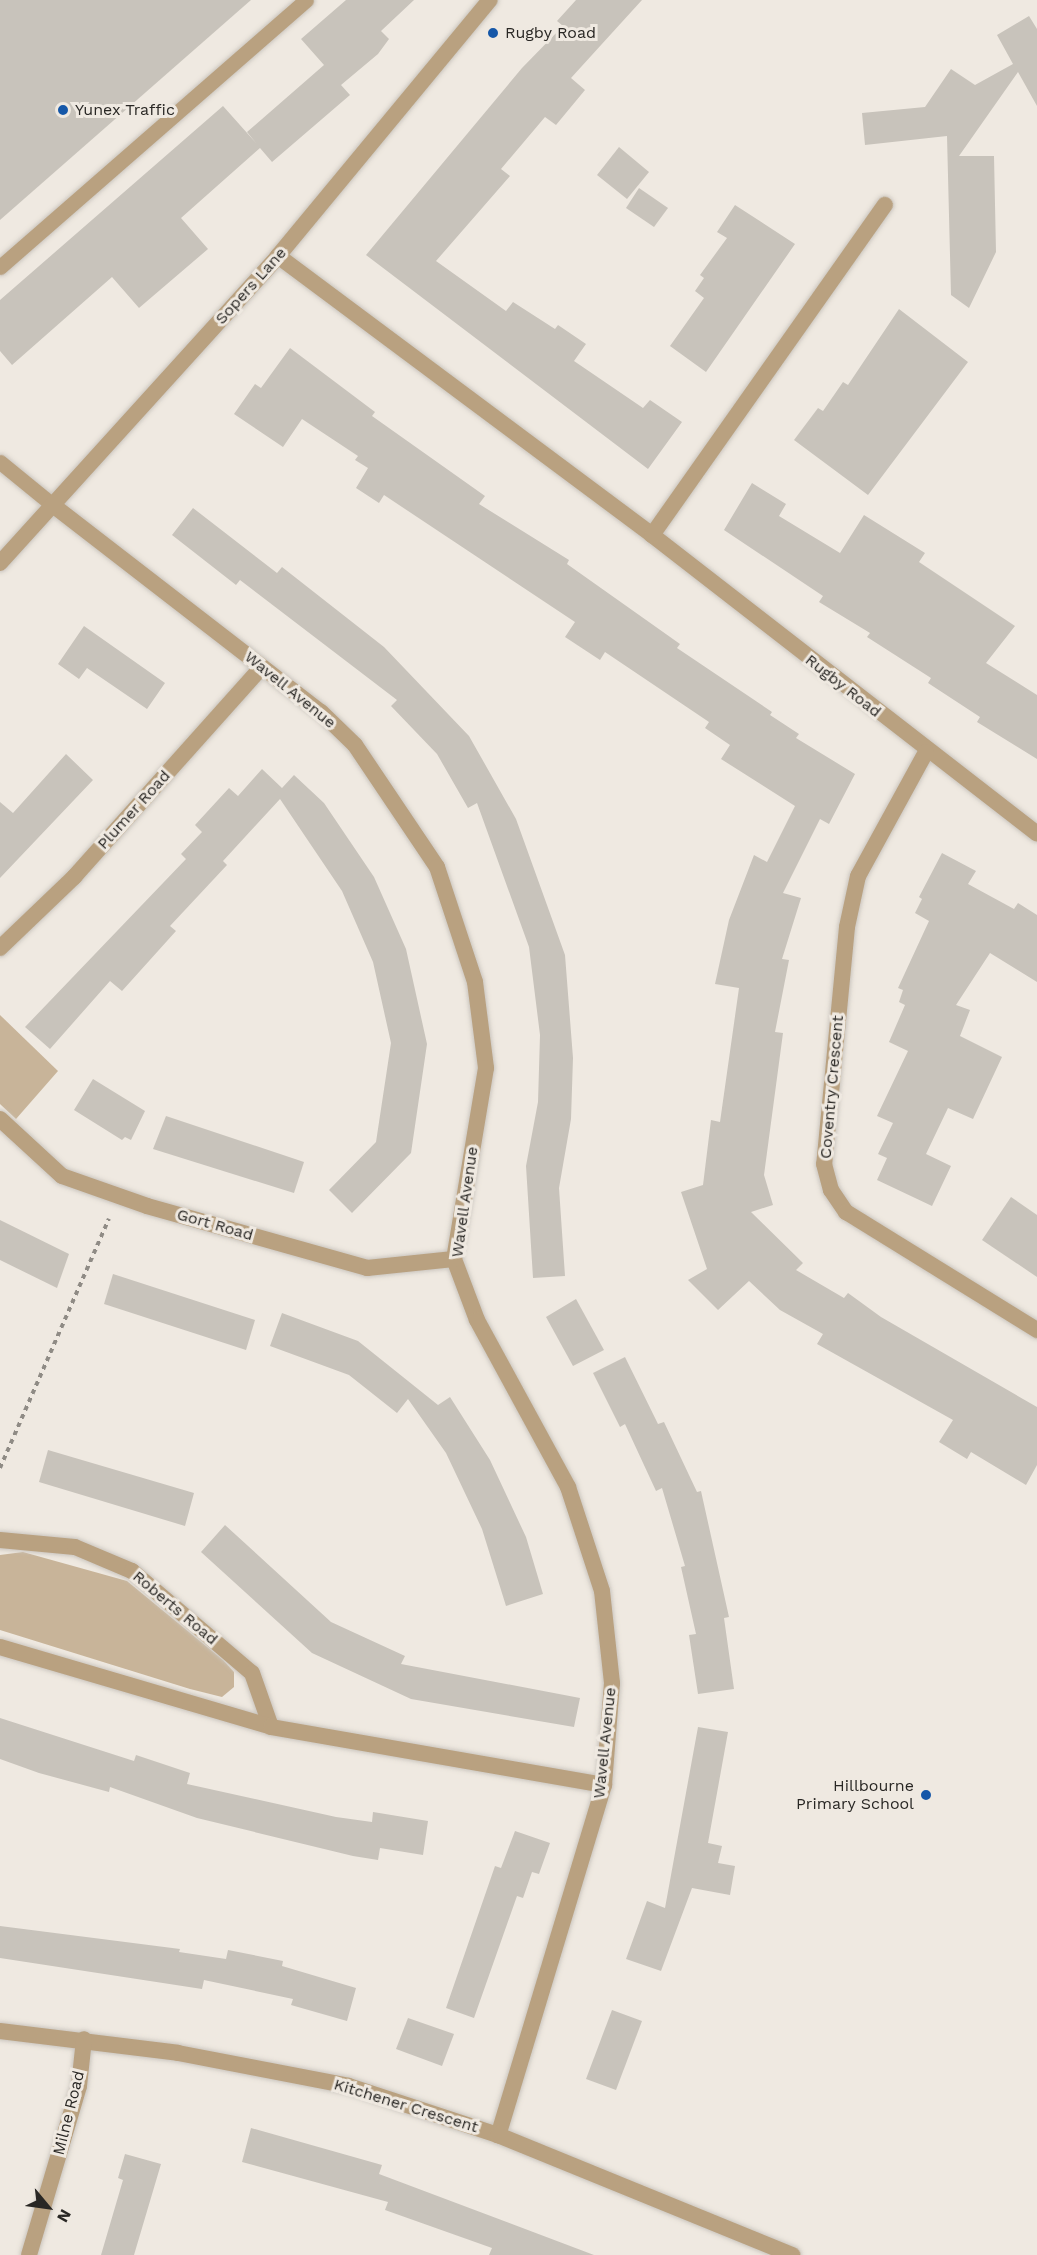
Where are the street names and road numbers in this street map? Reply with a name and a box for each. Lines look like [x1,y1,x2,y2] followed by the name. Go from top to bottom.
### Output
[211,244,291,328] street label: Sopers Lane
[240,647,340,733] street label: Wavell Avenue
[801,650,885,722] street label: Rugby Road
[93,766,175,854] street label: Plumer Road
[816,1014,848,1160] street label: Coventry Crescent
[448,1145,482,1259] street label: Wavell Avenue
[175,1205,255,1245] street label: Gort Road
[129,1567,221,1649] street label: Roberts Road
[590,1686,620,1800] street label: Wavell Avenue
[49,2069,89,2157] street label: Milne Road
[331,2075,481,2137] street label: Kitchener Crescent

